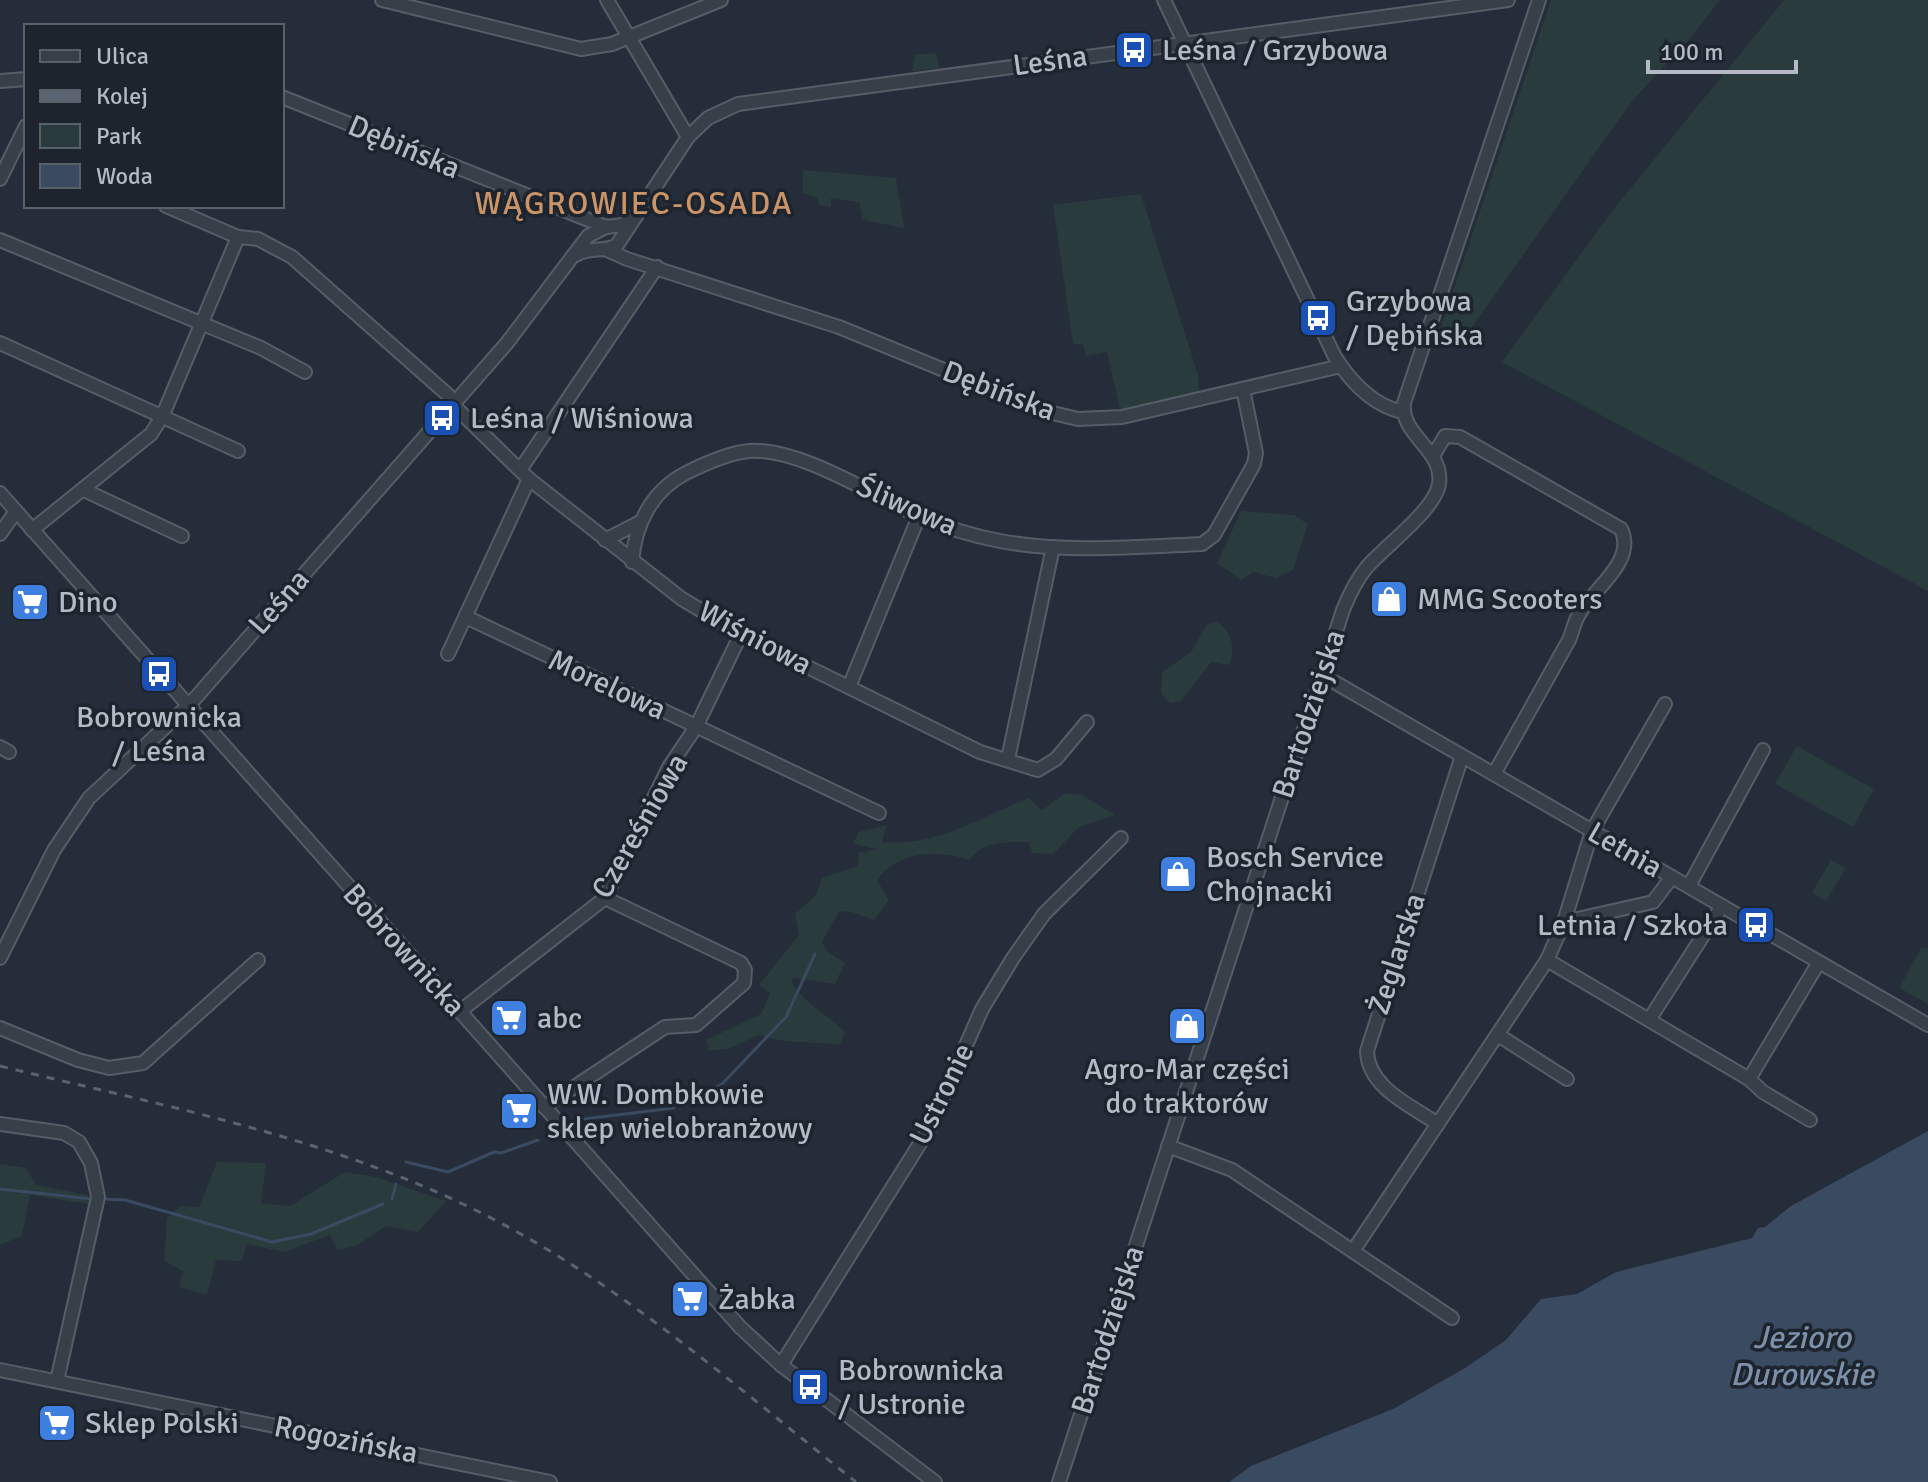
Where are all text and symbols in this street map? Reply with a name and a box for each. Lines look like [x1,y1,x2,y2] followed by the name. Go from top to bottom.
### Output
[24,24,284,208] legend
[1648,24,1796,74] scale bar
[1113,29,1155,71] bus stop icon: Leśna / Grzybowa
[1162,32,1388,69] place label: Leśna / Grzybowa
[1010,37,1090,85] street label: Leśna
[1660,37,1723,67] text: 100 m
[96,41,149,71] text: Ulica
[96,81,148,111] text: Kolej
[342,107,466,187] street label: Dębińska
[96,121,142,151] text: Park
[96,161,153,191] text: Woda
[474,184,794,223] district label: WĄGROWIEC-OSADA
[1346,283,1483,354] place label: Grzybowa / Dębińska
[1297,297,1339,339] bus stop icon: Grzybowa / Dębińska
[937,353,1061,429] street label: Dębińska
[421,397,463,439] bus stop icon: Leśna / Wiśniowa
[470,400,694,437] place label: Leśna / Wiśniowa
[851,467,963,545] street label: Śliwowa
[241,562,317,642] street label: Leśna
[1368,578,1410,620] shop icon: MMG Scooters
[9,581,51,623] supermarket icon: Dino
[1417,581,1602,618] place label: MMG Scooters
[58,584,118,621] place label: Dino
[692,593,818,683] street label: Wiśniowa
[1264,625,1354,803] street label: Bartodziejska
[542,642,672,728] street label: Morelowa
[138,653,180,695] bus stop icon: Bobrownicka / Leśna
[76,699,242,770] place label: Bobrownicka / Leśna
[584,747,696,905] street label: Czereśniowa
[1581,814,1669,886] street label: Letnia
[1206,839,1384,910] place label: Bosch Service Chojnacki
[1157,853,1199,895] shop icon: Bosch Service Chojnacki
[335,876,473,1024] street label: Bobrownicka
[1360,889,1434,1019] street label: Żeglarska
[1735,904,1777,946] bus stop icon: Letnia / Szkoła
[1537,907,1728,944] place label: Letnia / Szkoła
[488,997,530,1039] supermarket icon: abc
[537,1000,582,1037] place label: abc
[1166,1005,1208,1047] shop icon: Agro-Mar części do traktorów
[902,1037,982,1151] street label: Ustronie
[1084,1051,1290,1122] place label: Agro-Mar części do traktorów
[547,1076,812,1147] place label: W.W. Dombkowie sklep wielobranżowy
[498,1090,540,1132] supermarket icon: W.W. Dombkowie sklep wielobranżowy
[1063,1241,1153,1419] street label: Bartodziejska
[669,1278,711,1320] supermarket icon: Żabka
[718,1281,796,1318] place label: Żabka
[1730,1318,1876,1394] water label: Jezioro Durowskie
[838,1352,1004,1423] place label: Bobrownicka / Ustronie
[789,1366,831,1408] bus stop icon: Bobrownicka / Ustronie
[36,1402,78,1444] supermarket icon: Sklep Polski
[85,1405,239,1442] place label: Sklep Polski
[271,1408,421,1472] street label: Rogozińska

